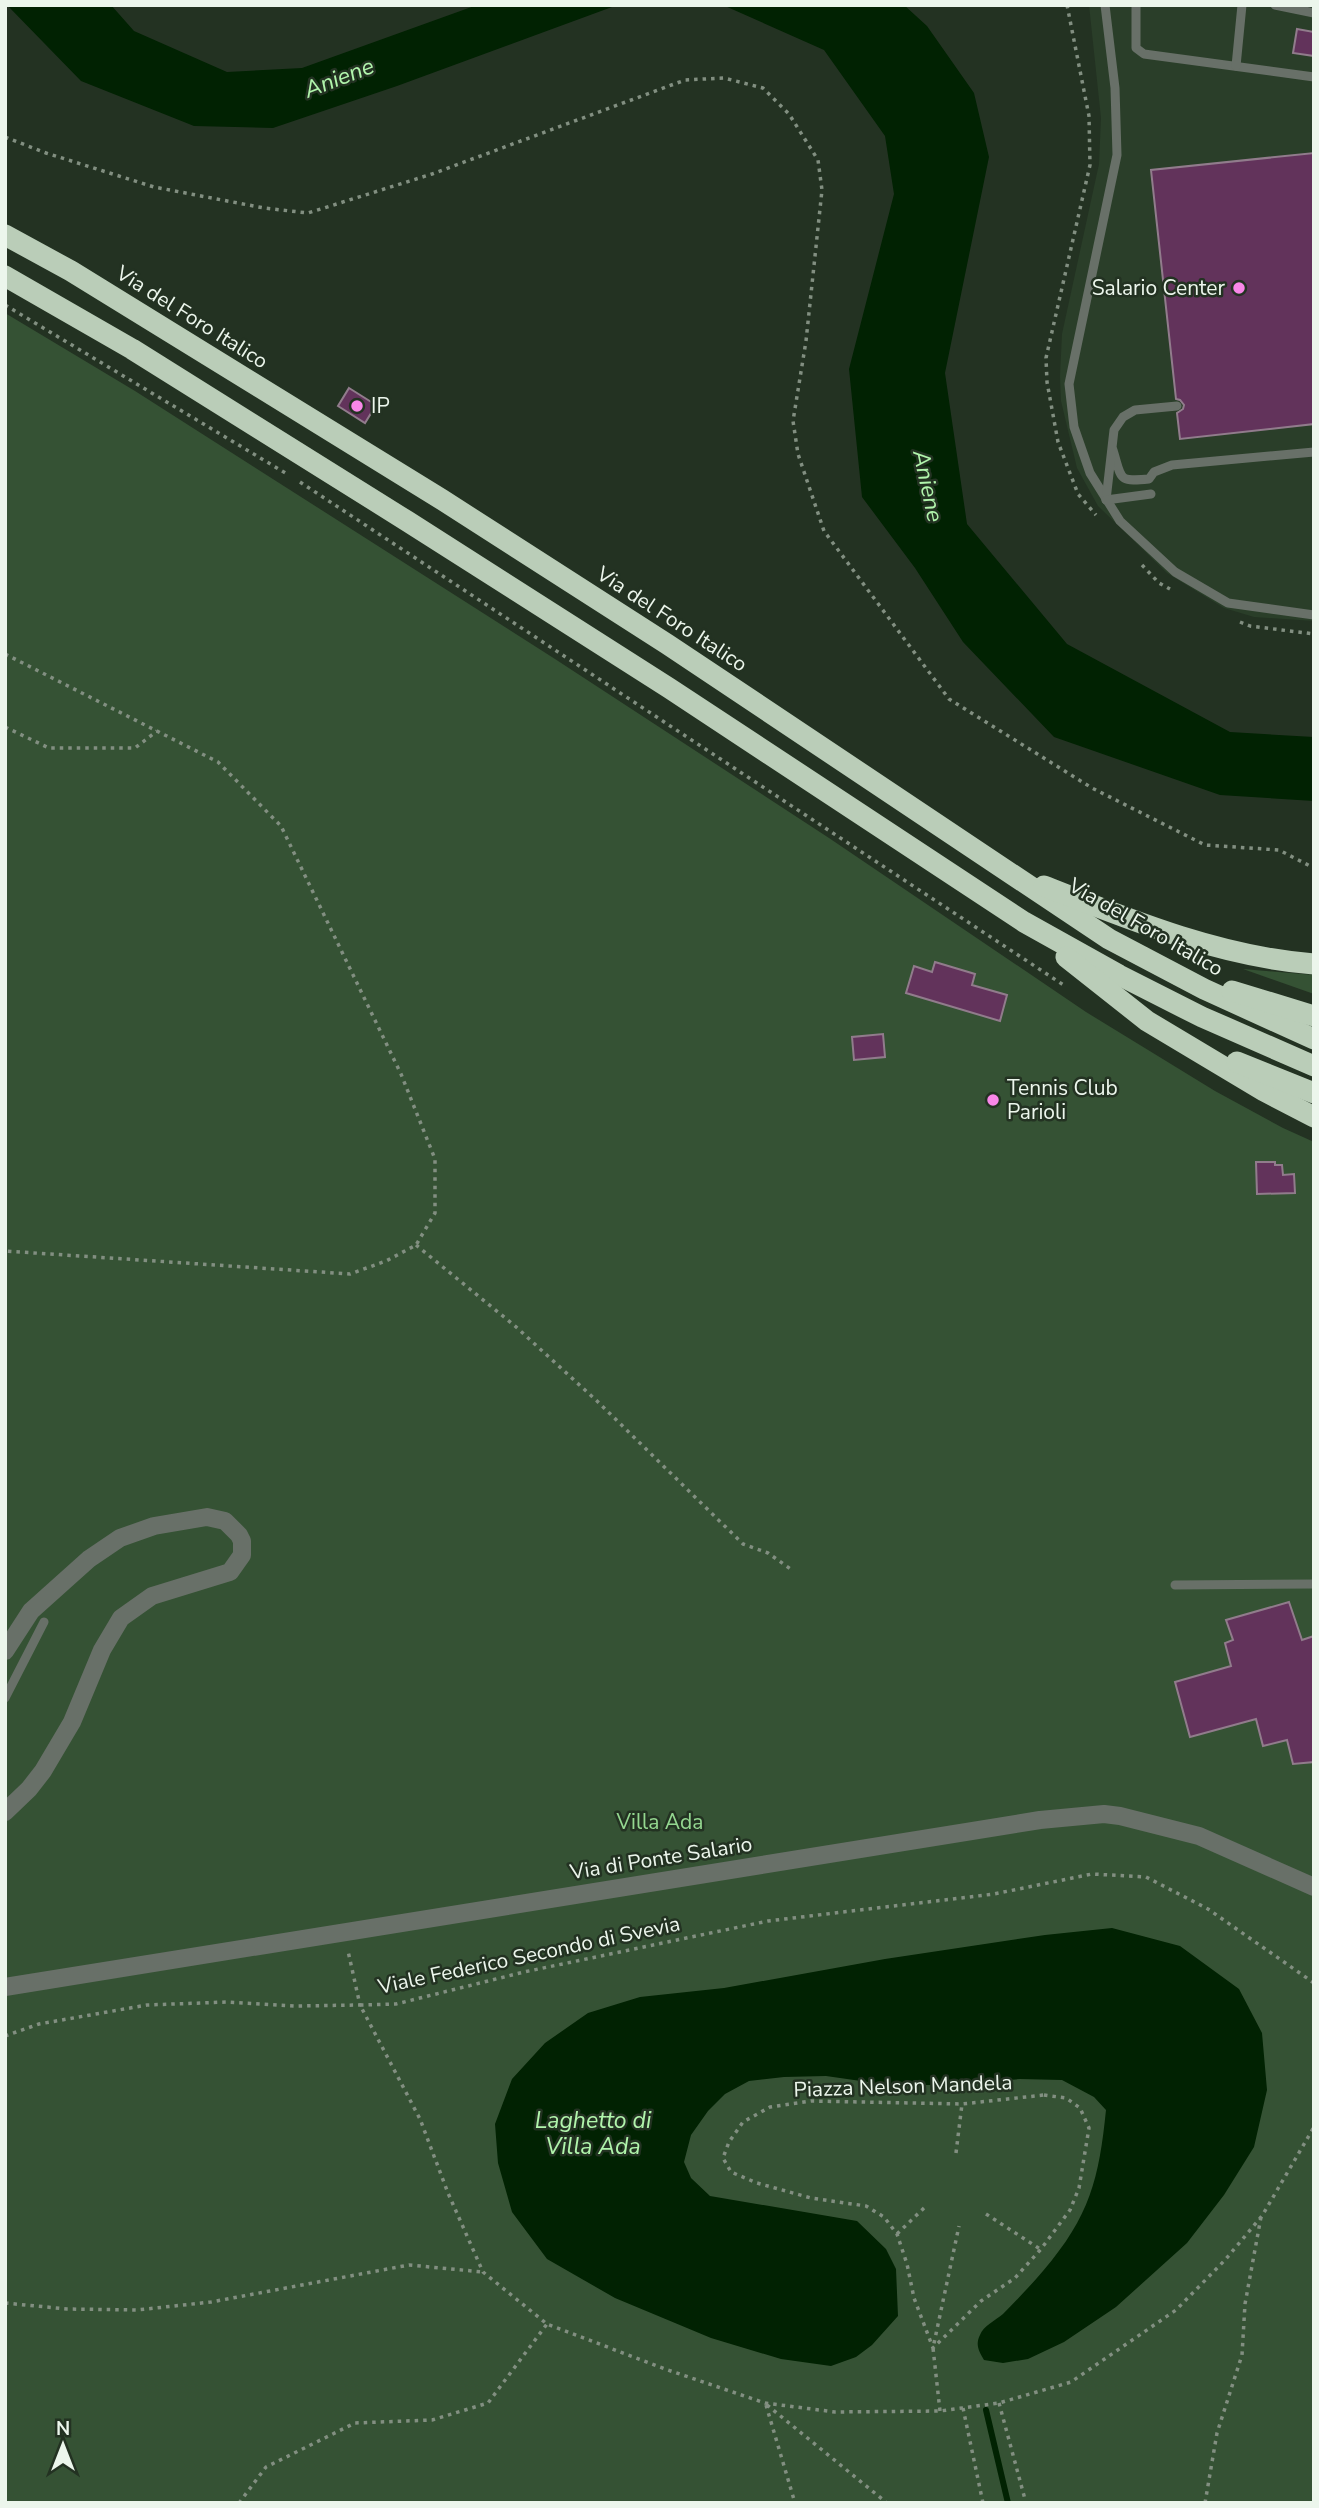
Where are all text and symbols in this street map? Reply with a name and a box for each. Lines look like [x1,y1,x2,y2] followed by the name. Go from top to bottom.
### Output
[299,51,378,106] water label: Aniene
[110,258,273,375] street label: Via del Foro Italico
[1092,274,1225,302] place label: Salario Center
[1231,280,1247,296] marker: Salario Center
[371,392,390,420] place label: IP
[349,398,365,414] marker: IP
[905,446,951,525] water label: Aniene
[590,559,753,678] street label: Via del Foro Italico
[1063,871,1228,983] street label: Via del Foro Italico
[1007,1074,1118,1126] place label: Tennis Club Parioli
[985,1092,1001,1108] marker: Tennis Club Parioli
[616,1808,703,1836] park label: Villa Ada
[567,1830,754,1886] street label: Via di Ponte Salario
[374,1909,683,2001] street label: Viale Federico Secondo di Svevia
[793,2068,1013,2104] street label: Piazza Nelson Mandela
[535,2105,652,2162] water label: Laghetto di Villa Ada
[28,2410,98,2480] north arrow
[56,2416,70,2442] text: N

